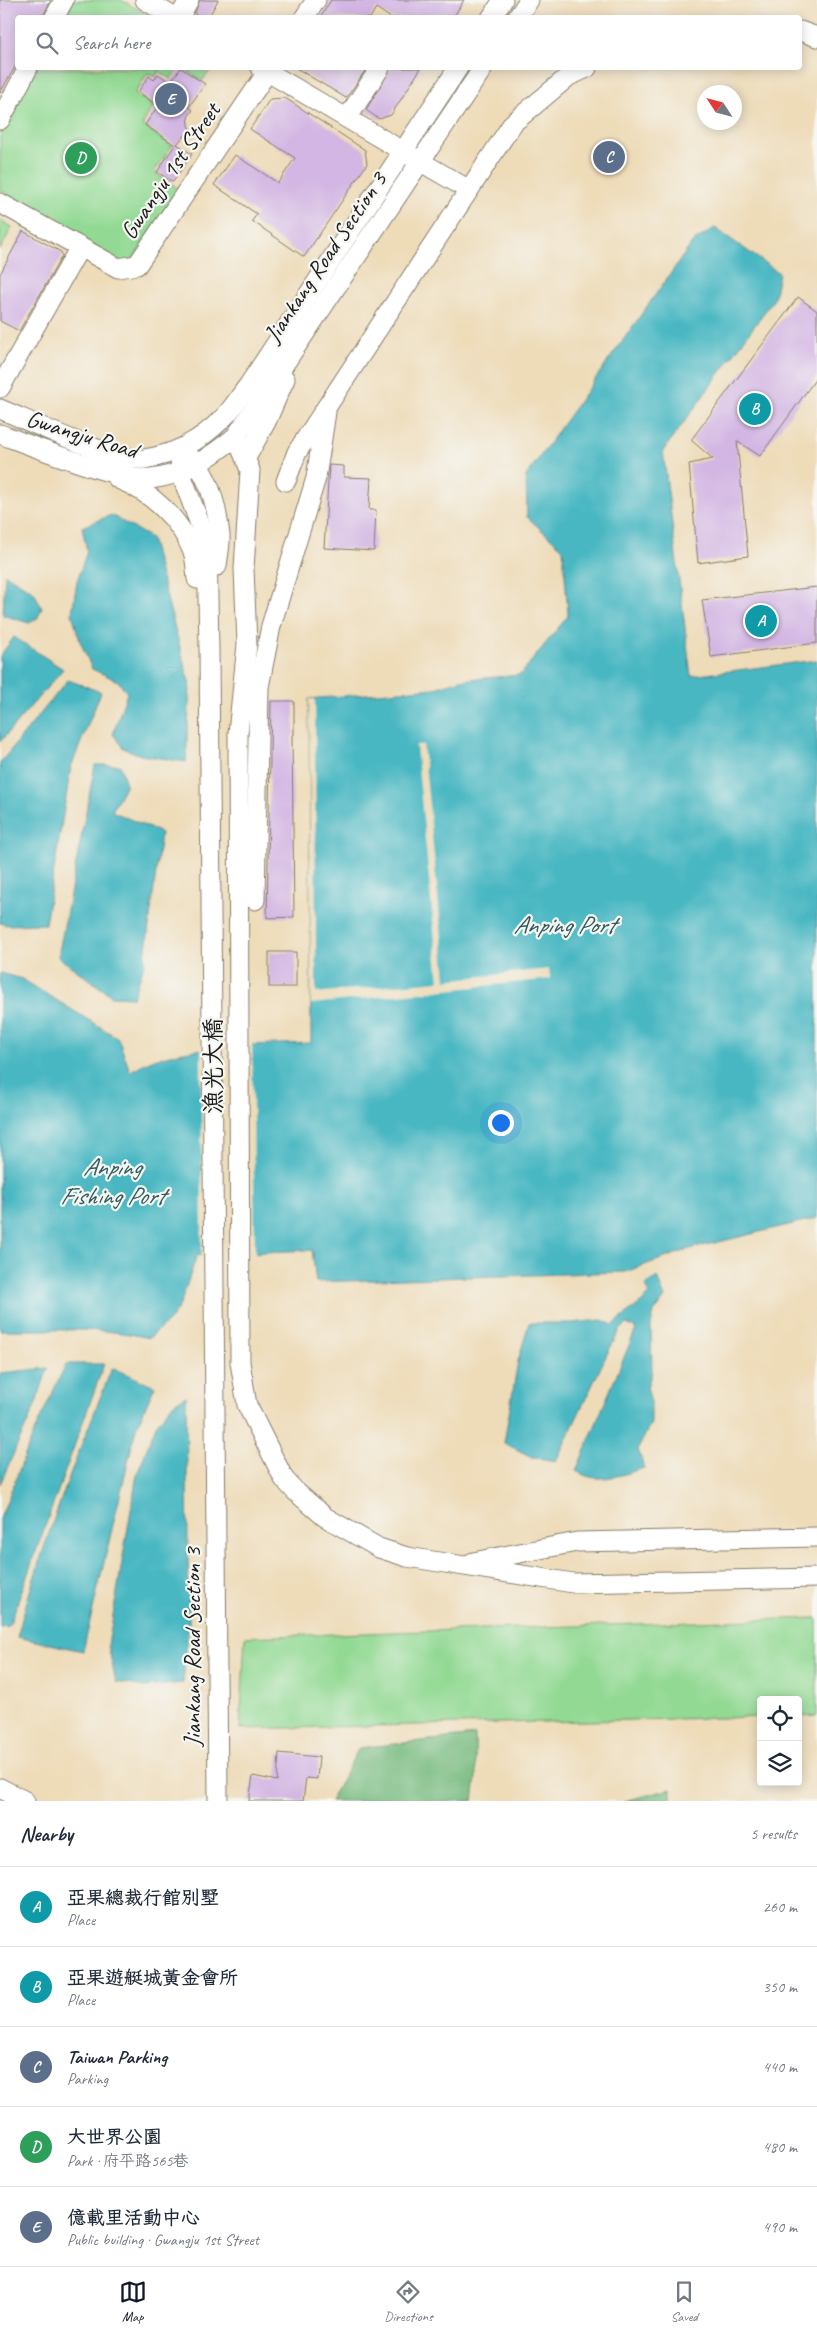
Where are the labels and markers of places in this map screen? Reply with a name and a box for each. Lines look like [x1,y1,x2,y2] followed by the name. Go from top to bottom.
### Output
[155,80,187,118] pin: E
[593,138,625,176] pin: C
[65,139,97,177] pin: D
[739,390,771,428] pin: B
[745,602,777,640] pin: A

